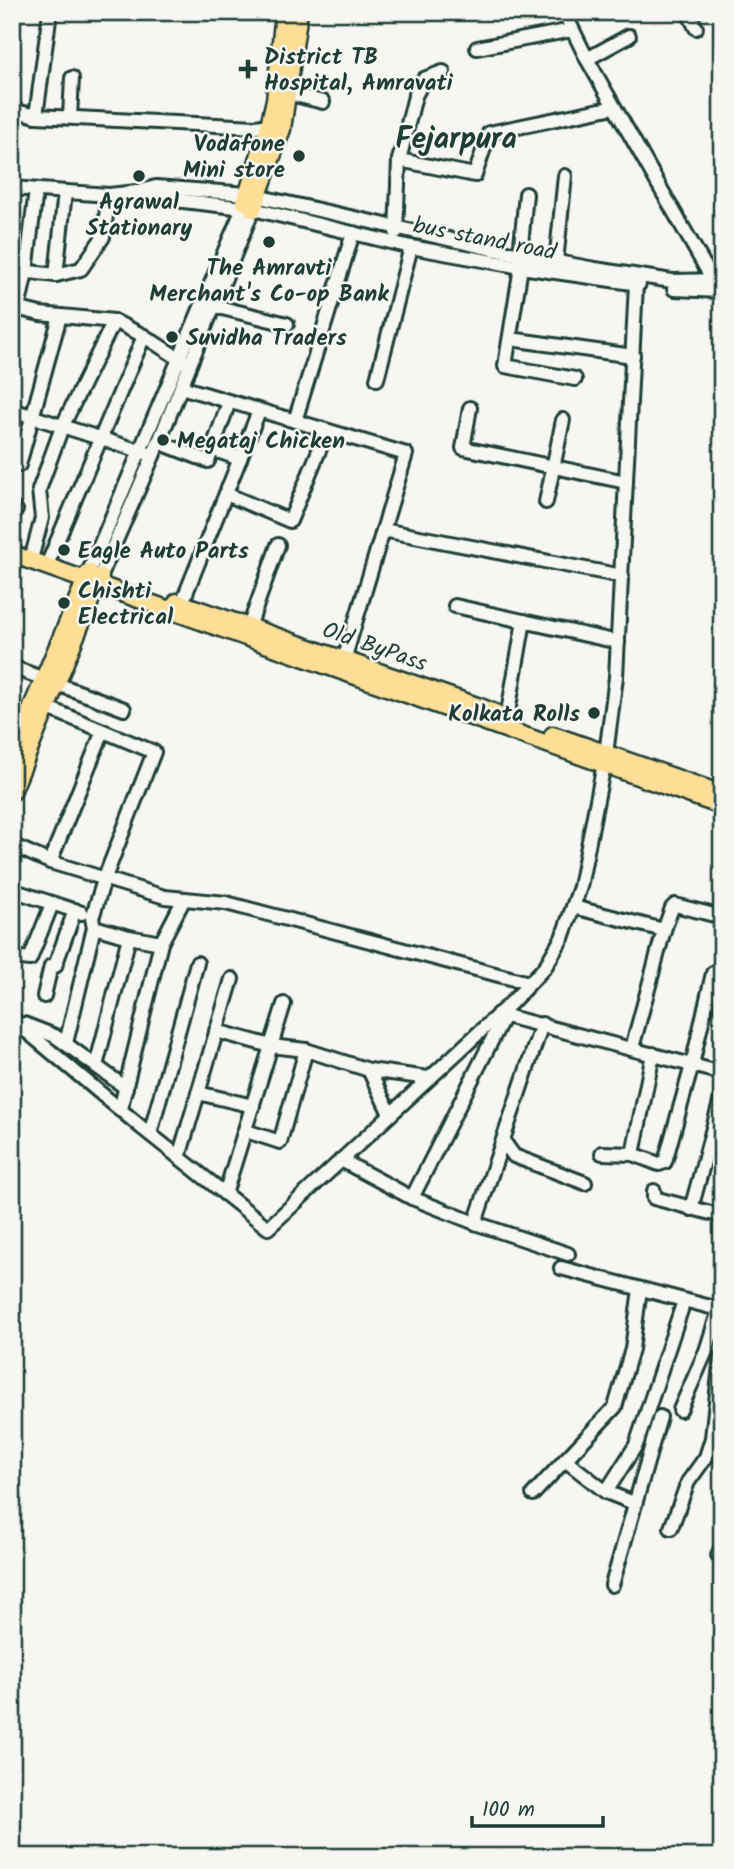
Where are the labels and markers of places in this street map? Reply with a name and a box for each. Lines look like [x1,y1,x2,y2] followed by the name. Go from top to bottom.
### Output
[264,40,454,102] place label: District TB Hospital, Amravati
[238,59,258,79] marker: District TB Hospital, Amravati
[183,127,285,189] place label: Vodafone Mini store
[291,148,307,164] marker: Vodafone Mini store
[131,168,147,184] marker: Agrawal Stationary
[86,185,192,247] place label: Agrawal Stationary
[261,234,277,250] marker: The Amravti Merchant's Co-op Bank
[149,251,389,313] place label: The Amravti Merchant's Co-op Bank
[186,321,347,357] place label: Suvidha Traders
[164,329,180,345] marker: Suvidha Traders
[177,424,345,460] place label: Megataj Chicken
[155,432,171,448] marker: Megataj Chicken
[78,534,249,570] place label: Eagle Auto Parts
[56,542,72,558] marker: Eagle Auto Parts
[78,574,174,636] place label: Chishti Electrical
[56,595,72,611] marker: Chishti Electrical
[448,697,580,733] place label: Kolkata Rolls
[586,705,602,721] marker: Kolkata Rolls

